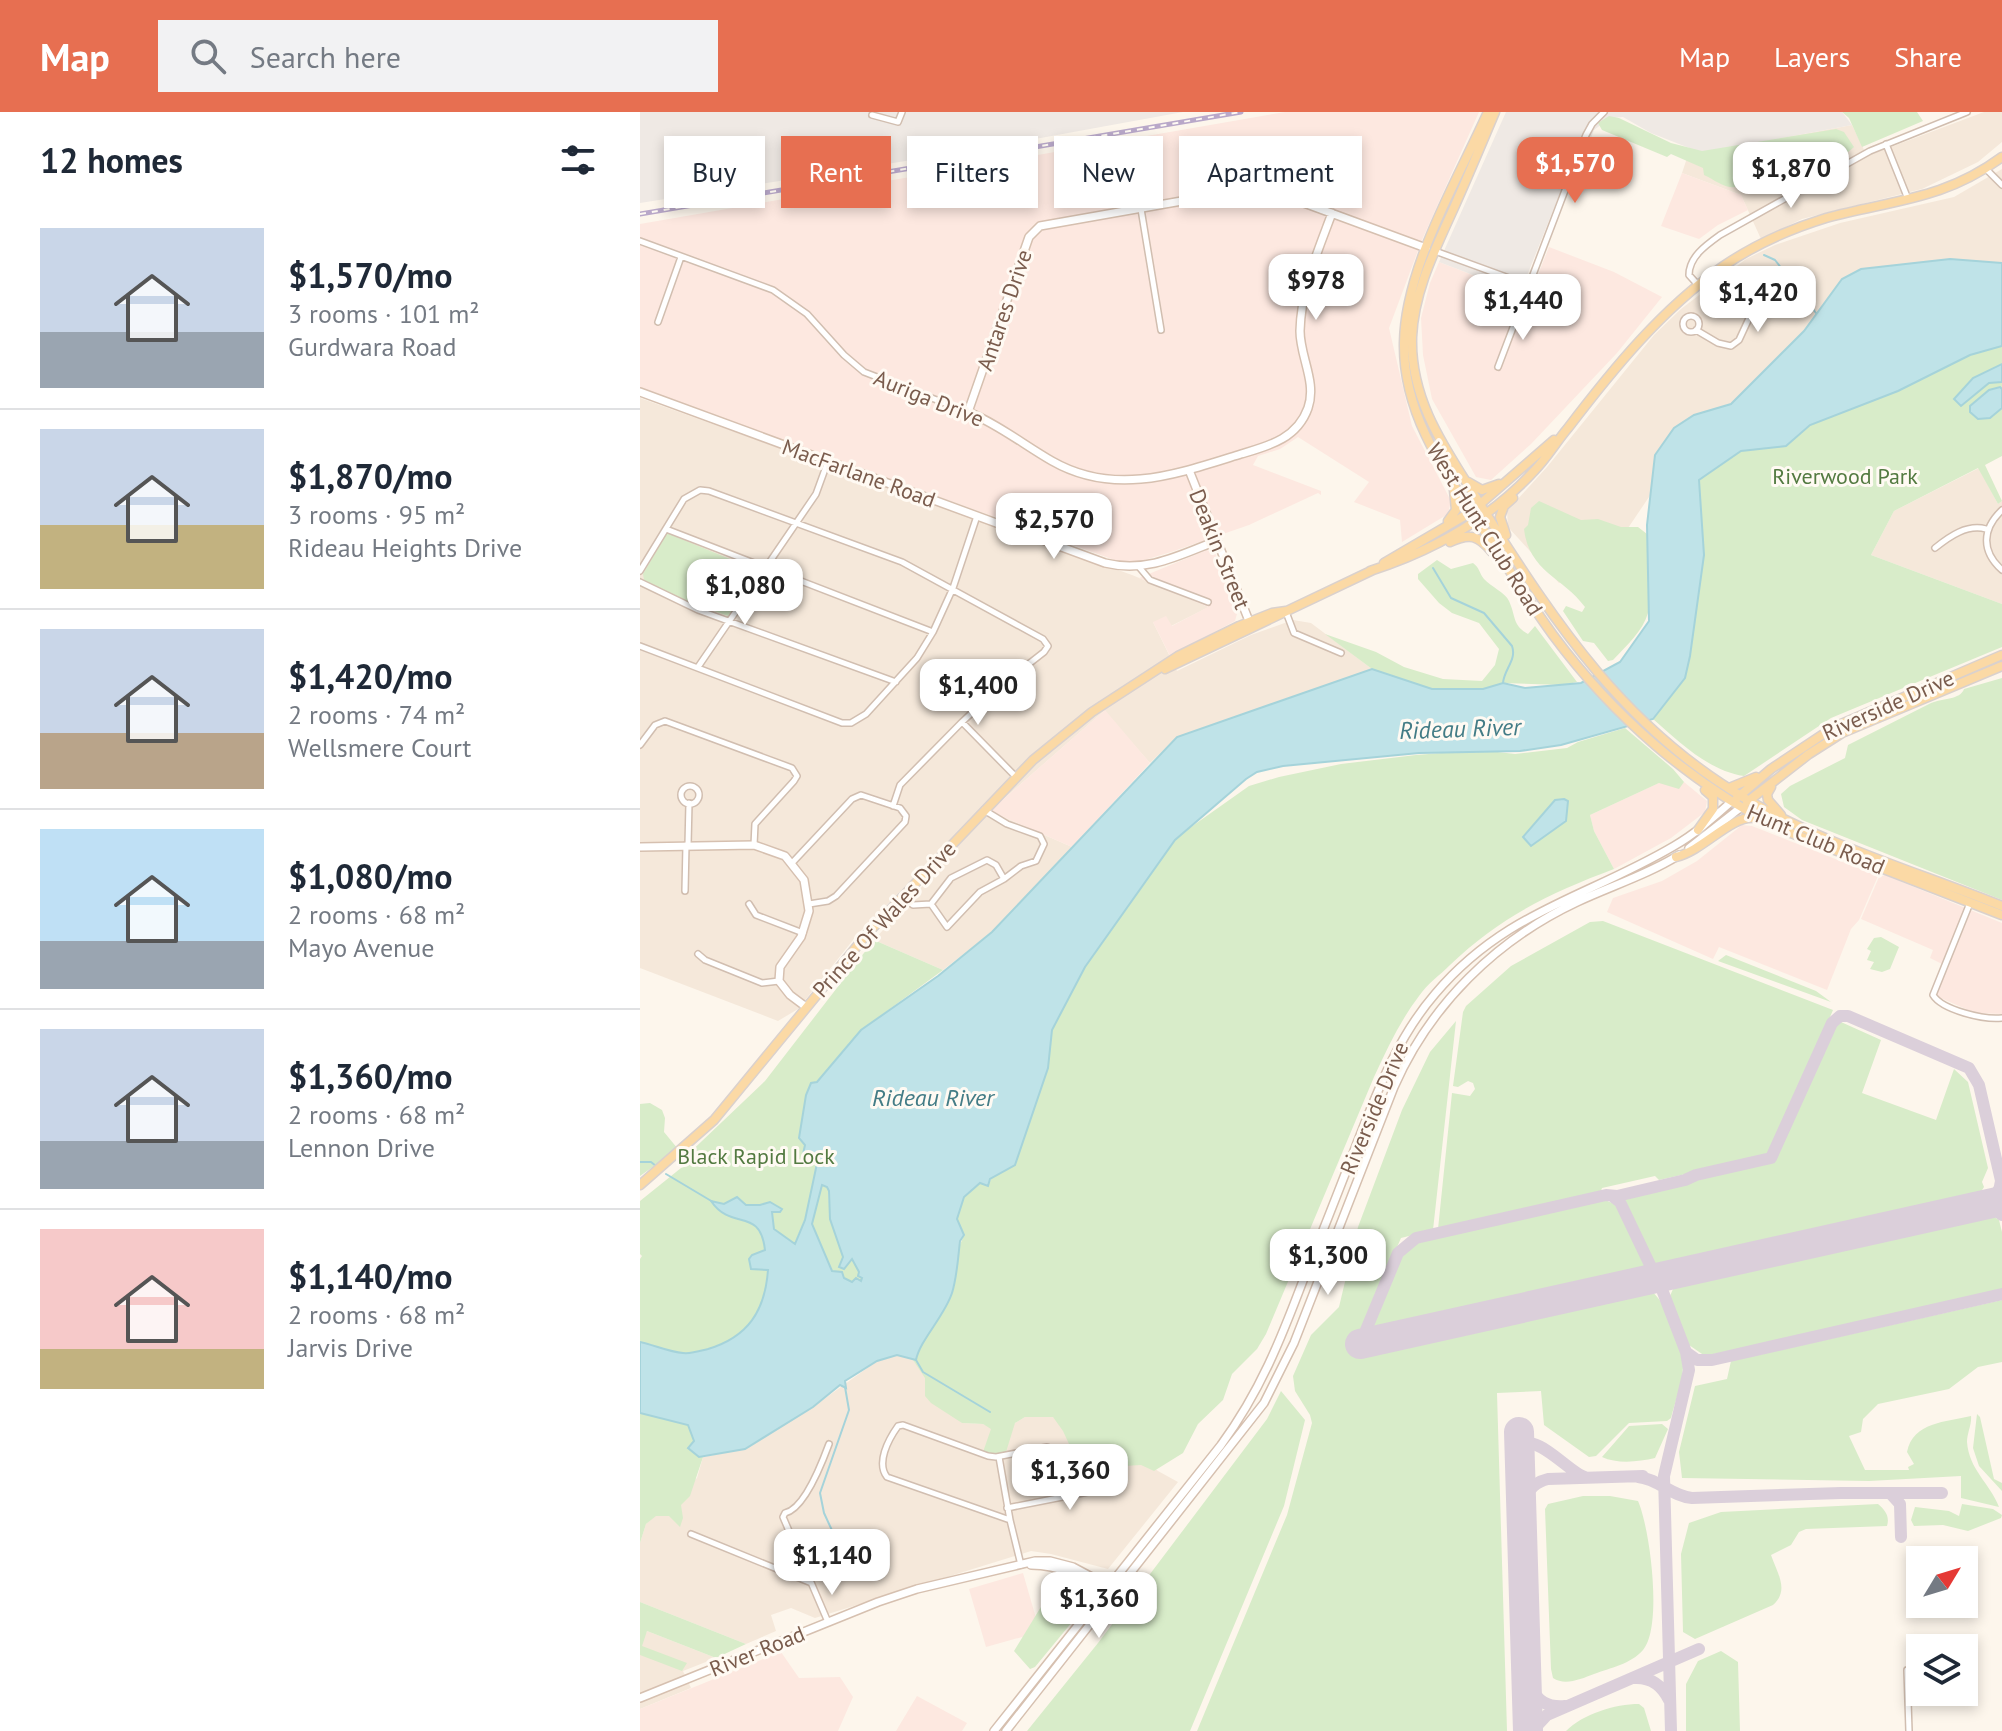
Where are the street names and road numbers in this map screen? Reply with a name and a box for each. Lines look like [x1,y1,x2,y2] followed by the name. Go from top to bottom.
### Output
[970,246,1038,374] street label: Antares Drive
[870,363,988,433] street label: Auriga Drive
[779,432,939,514] street label: MacFarlane Road
[1421,438,1549,620] street label: West Hunt Club Road
[1183,485,1257,614] street label: Deakin Street
[1818,663,1958,747] street label: Riverside Drive
[1743,797,1889,881] street label: Hunt Club Road
[806,835,962,1003] street label: Prince Of Wales Drive
[1333,1037,1415,1179] street label: Riverside Drive
[705,1619,809,1683] street label: River Road

